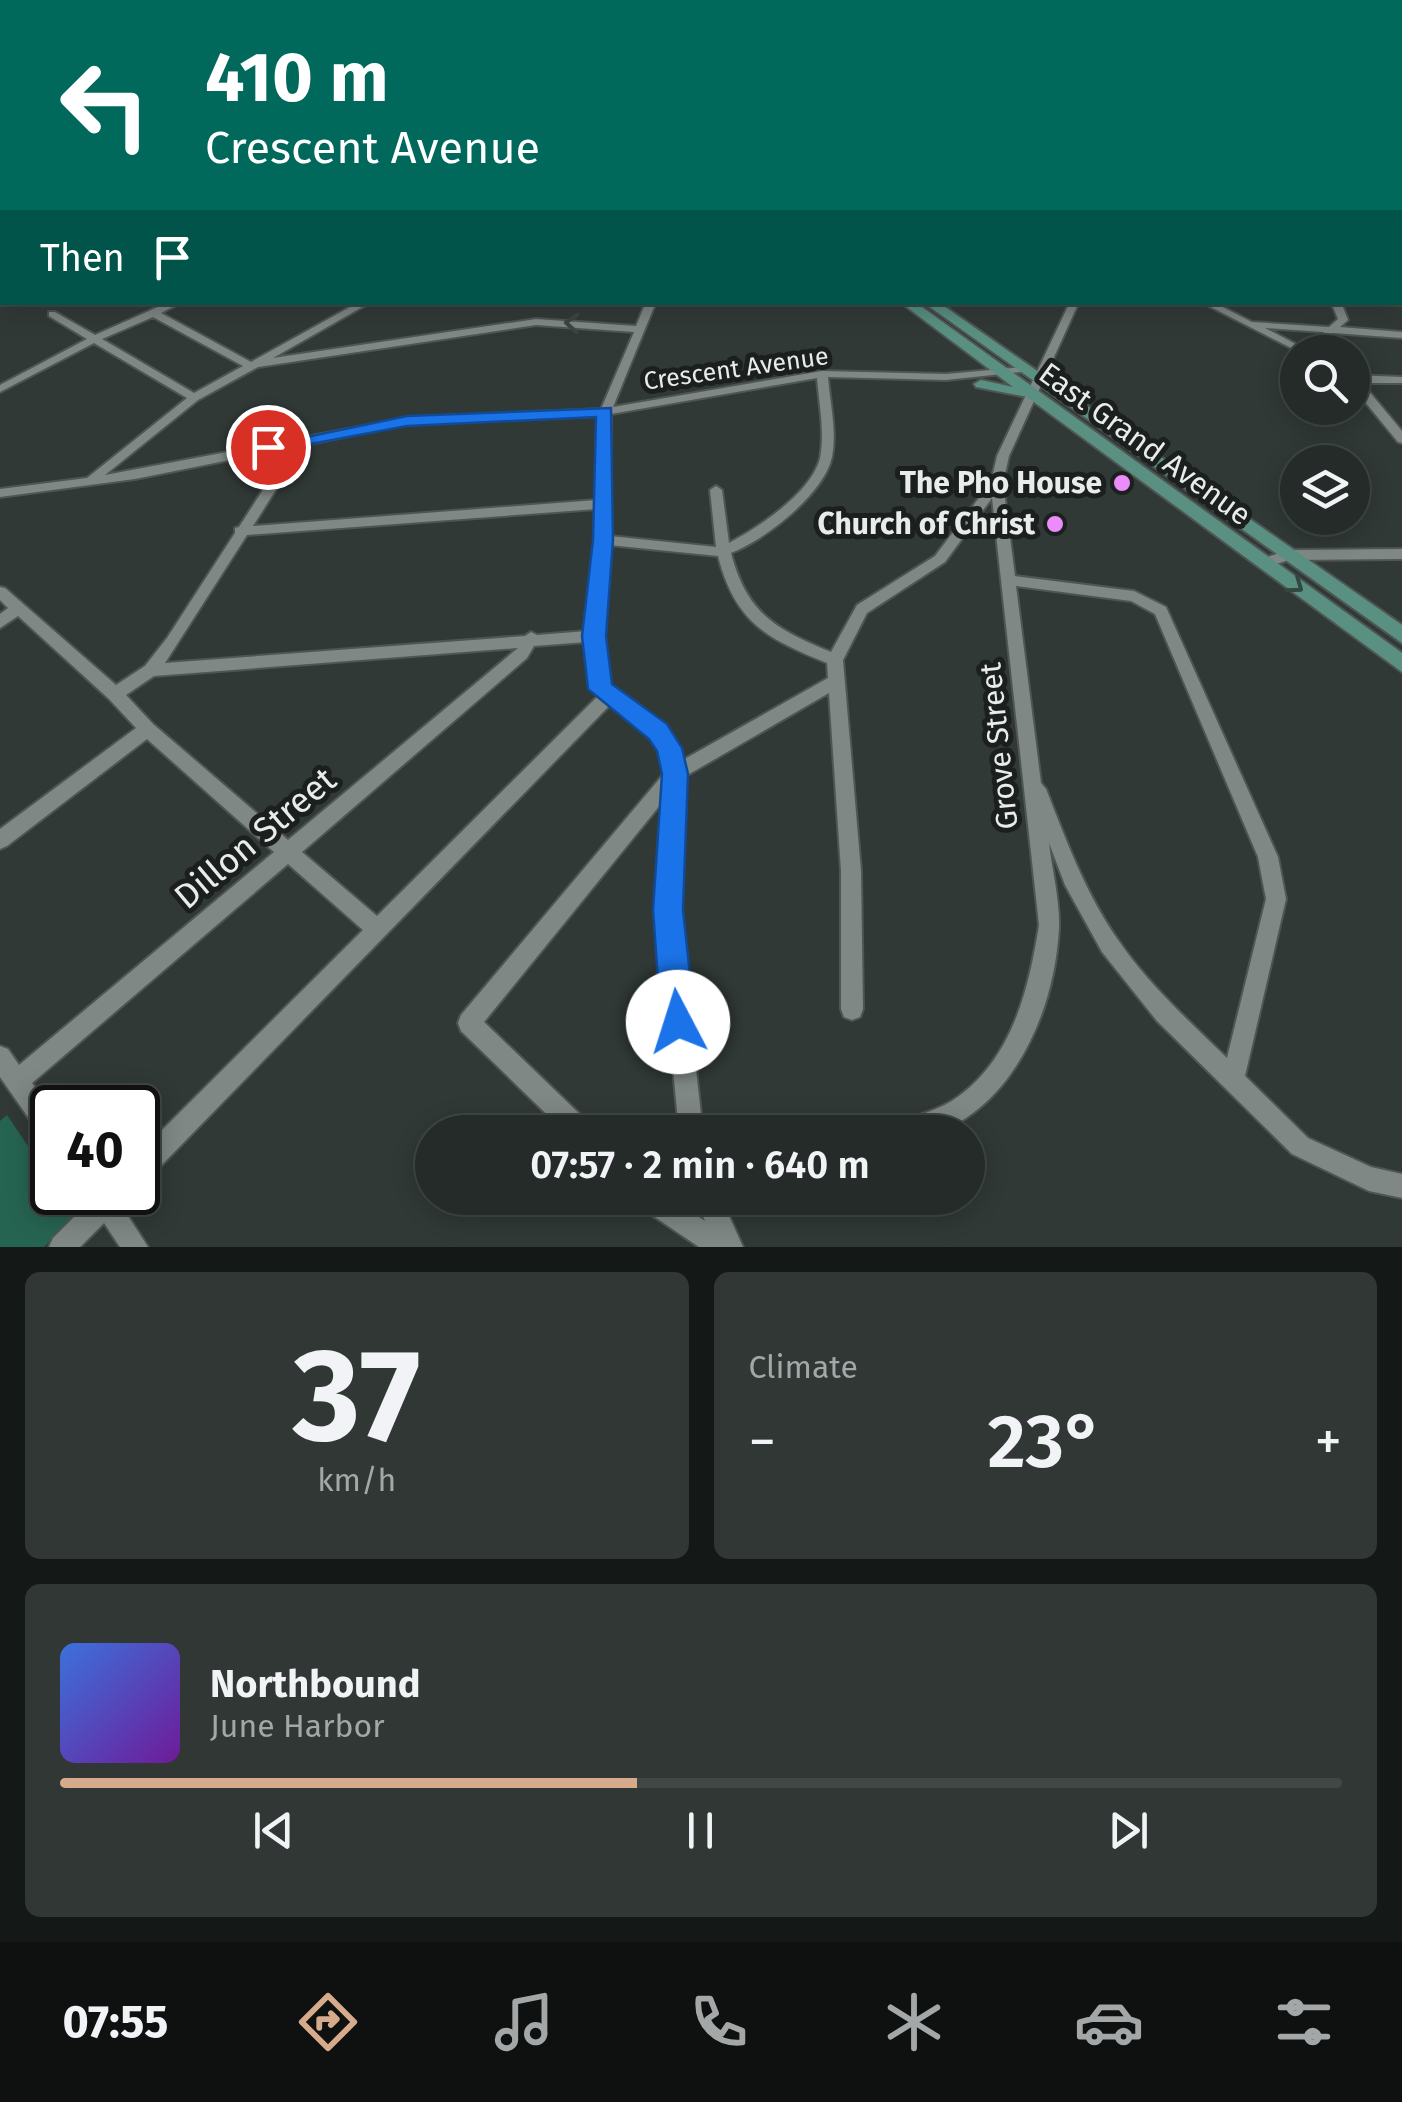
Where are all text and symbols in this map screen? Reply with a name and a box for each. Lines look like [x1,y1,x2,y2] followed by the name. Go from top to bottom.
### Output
[205,36,389,120] text: 410 m
[40,40,170,170] icon: left
[205,121,540,175] text: Crescent Avenue
[145,230,200,285] icon: arrive
[40,235,125,281] text: Then
[563,312,579,334] one-way arrow
[1280,335,1370,535] map controls
[1280,335,1370,425] button: search
[642,341,830,397] street label: Crescent Avenue
[1032,355,1258,533] street label: East Grand Avenue
[226,405,311,490] pin
[241,420,296,475] icon: arrive
[1280,445,1370,535] button: layers
[900,465,1102,501] place label: The Pho House
[1111,472,1133,494] marker: The Pho House
[818,506,1035,542] place label: Church of Christ
[1044,513,1066,535] marker: Church of Christ
[1285,575,1303,592] one-way arrow
[972,661,1026,831] street label: Grove Street
[166,758,345,918] street label: Dillon Street
[626,970,730,1074] position arrow
[30,1085,160,1215] speed limit sign: 40
[530,1142,870,1188] text: 07:57 · 2 min · 640 m
[293,1318,421,1474] text: 37
[749,1348,858,1386] text: Climate
[987,1397,1103,1487] text: 23°
[749,1409,776,1475] text: −
[1315,1409,1342,1475] text: +
[317,1461,396,1499] text: km/h
[210,1661,421,1707] text: Northbound
[210,1707,385,1745] text: June Harbor
[246,1803,301,1858] icon: previous
[673,1803,728,1858] icon: pause
[1101,1803,1156,1858] icon: next
[293,1987,363,2057] icon: directions
[489,1987,559,2057] icon: music
[684,1987,754,2057] icon: phone
[879,1987,949,2057] icon: climate
[1074,1987,1144,2057] icon: car
[1269,1987,1339,2057] icon: filters
[63,1995,168,2049] text: 07:55

